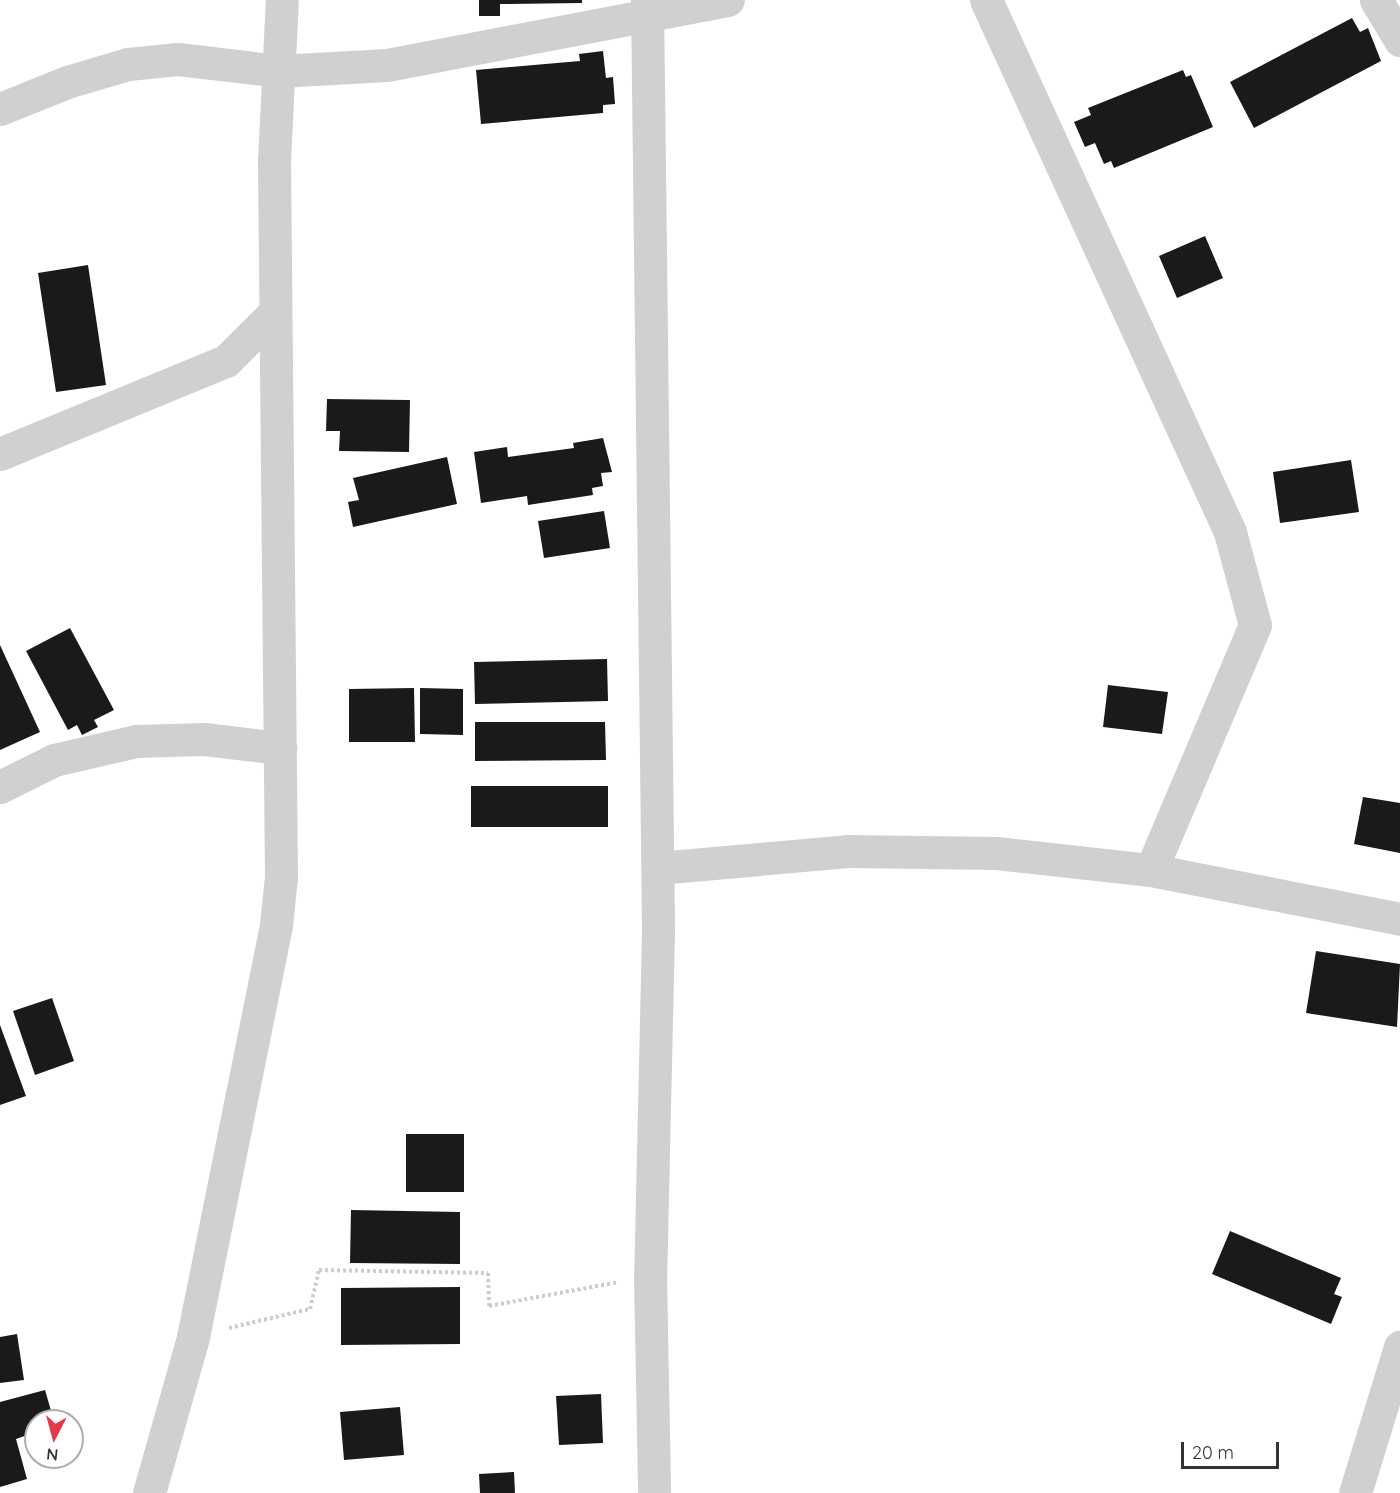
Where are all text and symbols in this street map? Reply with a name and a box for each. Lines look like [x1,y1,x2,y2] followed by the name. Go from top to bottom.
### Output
[24,1409,84,1469] north arrow
[1184,1430,1282,1468] scale bar
[1192,1441,1234,1464] text: 20 m
[45,1444,59,1465] text: N

